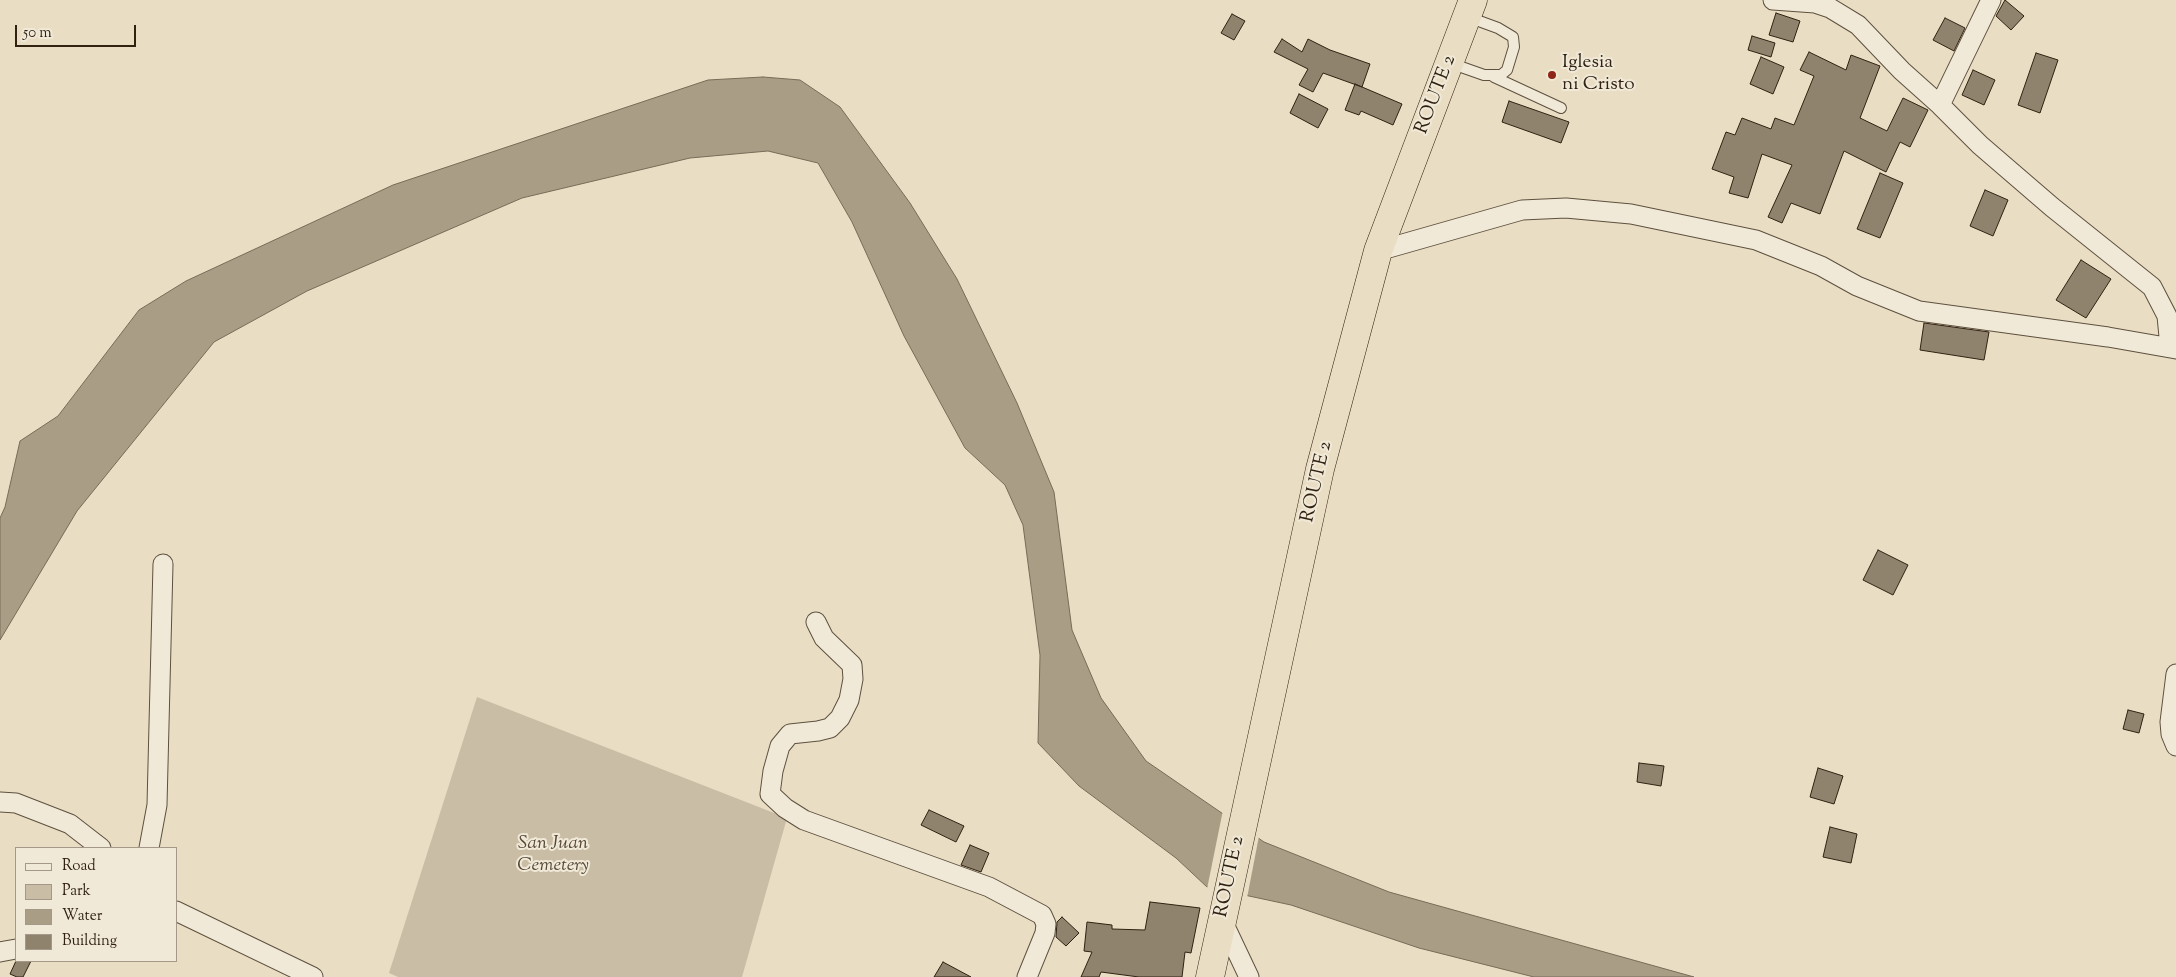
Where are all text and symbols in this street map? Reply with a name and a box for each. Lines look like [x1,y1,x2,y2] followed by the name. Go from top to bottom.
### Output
[18,15,139,47] scale bar
[23,23,52,44] text: 50 m
[1412,52,1462,138] street label: ROUTE 2
[1562,53,1635,97] place label: Iglesia ni Cristo
[1546,69,1558,81] marker: Iglesia ni Cristo
[1298,439,1338,525] street label: ROUTE 2
[517,834,589,878] park label: San Juan Cemetery
[1211,834,1251,920] street label: ROUTE 2
[15,847,178,962] legend
[62,856,96,877] text: Road
[62,881,91,902] text: Park
[62,906,102,927] text: Water
[62,931,117,952] text: Building

